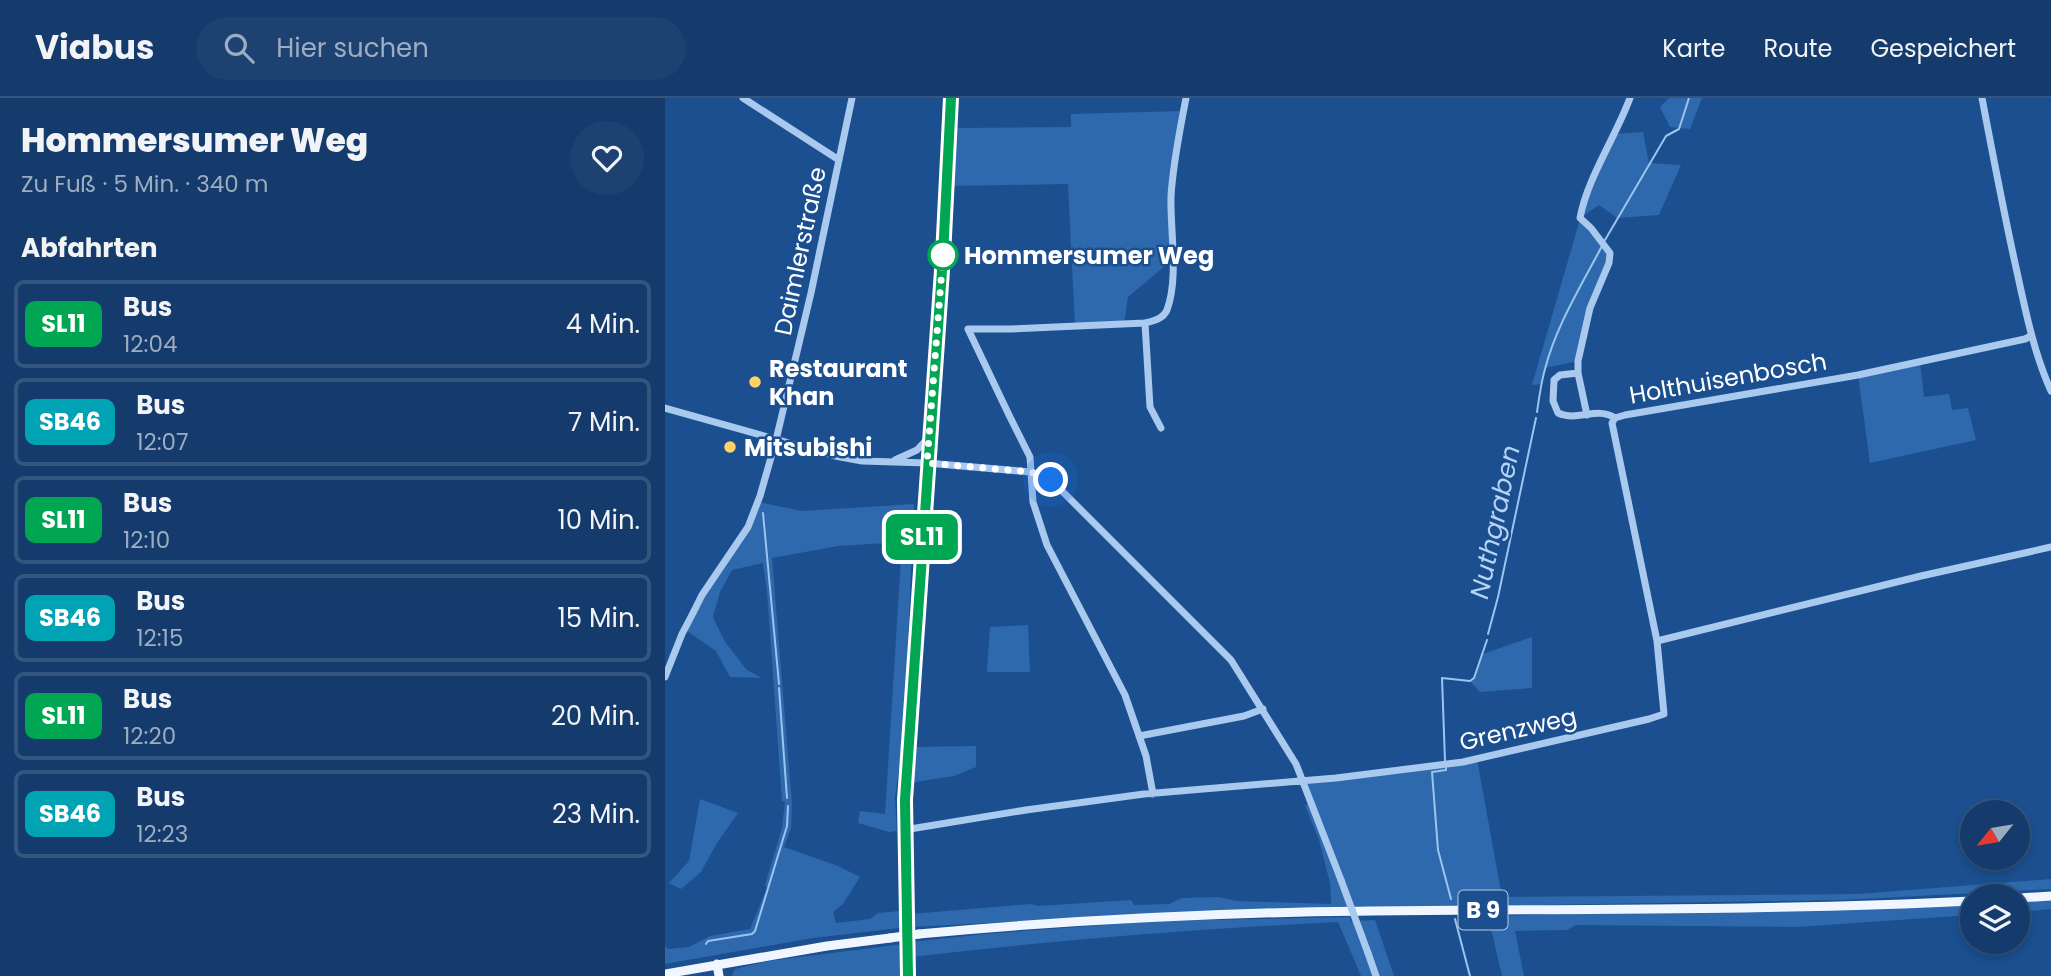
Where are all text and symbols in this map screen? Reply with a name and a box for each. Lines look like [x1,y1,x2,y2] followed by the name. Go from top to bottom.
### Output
[196,17,686,80] search box
[35,24,154,71] text: Viabus
[220,29,258,67] icon: search
[276,30,429,66] text: Hier suchen
[1662,32,1725,65] text: Karte
[1763,32,1832,65] text: Route
[1870,32,2016,65] text: Gespeichert
[21,117,368,164] text: Hommersumer Weg
[570,121,644,195] button: heart
[766,164,834,338] street label: Daimlerstraße
[21,168,268,200] text: Zu Fuß · 5 Min. · 340 m
[21,230,158,266] text: Abfahrten
[964,239,1214,272] place label: Hommersumer Weg
[928,240,958,270] marker: Hommersumer Weg
[123,289,172,325] text: Bus
[566,306,640,342] text: 4 Min.
[41,307,86,340] text: SL11
[123,328,177,360] text: 12:04
[1627,344,1829,412] street label: Holthuisenbosch
[769,352,908,413] place label: Restaurant Khan
[747,374,763,390] marker: Restaurant Khan
[136,387,185,423] text: Bus
[568,404,640,440] text: 7 Min.
[39,405,101,438] text: SB46
[136,426,189,458] text: 12:07
[744,431,872,464] place label: Mitsubishi
[722,439,738,455] marker: Mitsubishi
[1461,442,1529,602] water label: Nuthgraben
[1033,462,1068,497] your location
[123,485,172,521] text: Bus
[558,502,640,538] text: 10 Min.
[41,503,86,536] text: SL11
[873,514,971,560] line badge: SL11
[900,520,944,553] text: SL11
[123,524,170,556] text: 12:10
[136,583,185,619] text: Bus
[558,600,640,636] text: 15 Min.
[39,601,101,634] text: SB46
[136,622,183,654] text: 12:15
[123,681,172,717] text: Bus
[551,698,640,734] text: 20 Min.
[41,699,86,732] text: SL11
[1456,699,1580,759] street label: Grenzweg
[123,720,176,752] text: 12:20
[136,779,185,815] text: Bus
[552,796,640,832] text: 23 Min.
[39,797,101,830] text: SB46
[1960,800,2030,870] north arrow
[1960,800,2030,954] map controls
[136,818,188,850] text: 12:23
[1960,884,2030,954] button: layers
[1459,890,1507,930] road number: B 9

